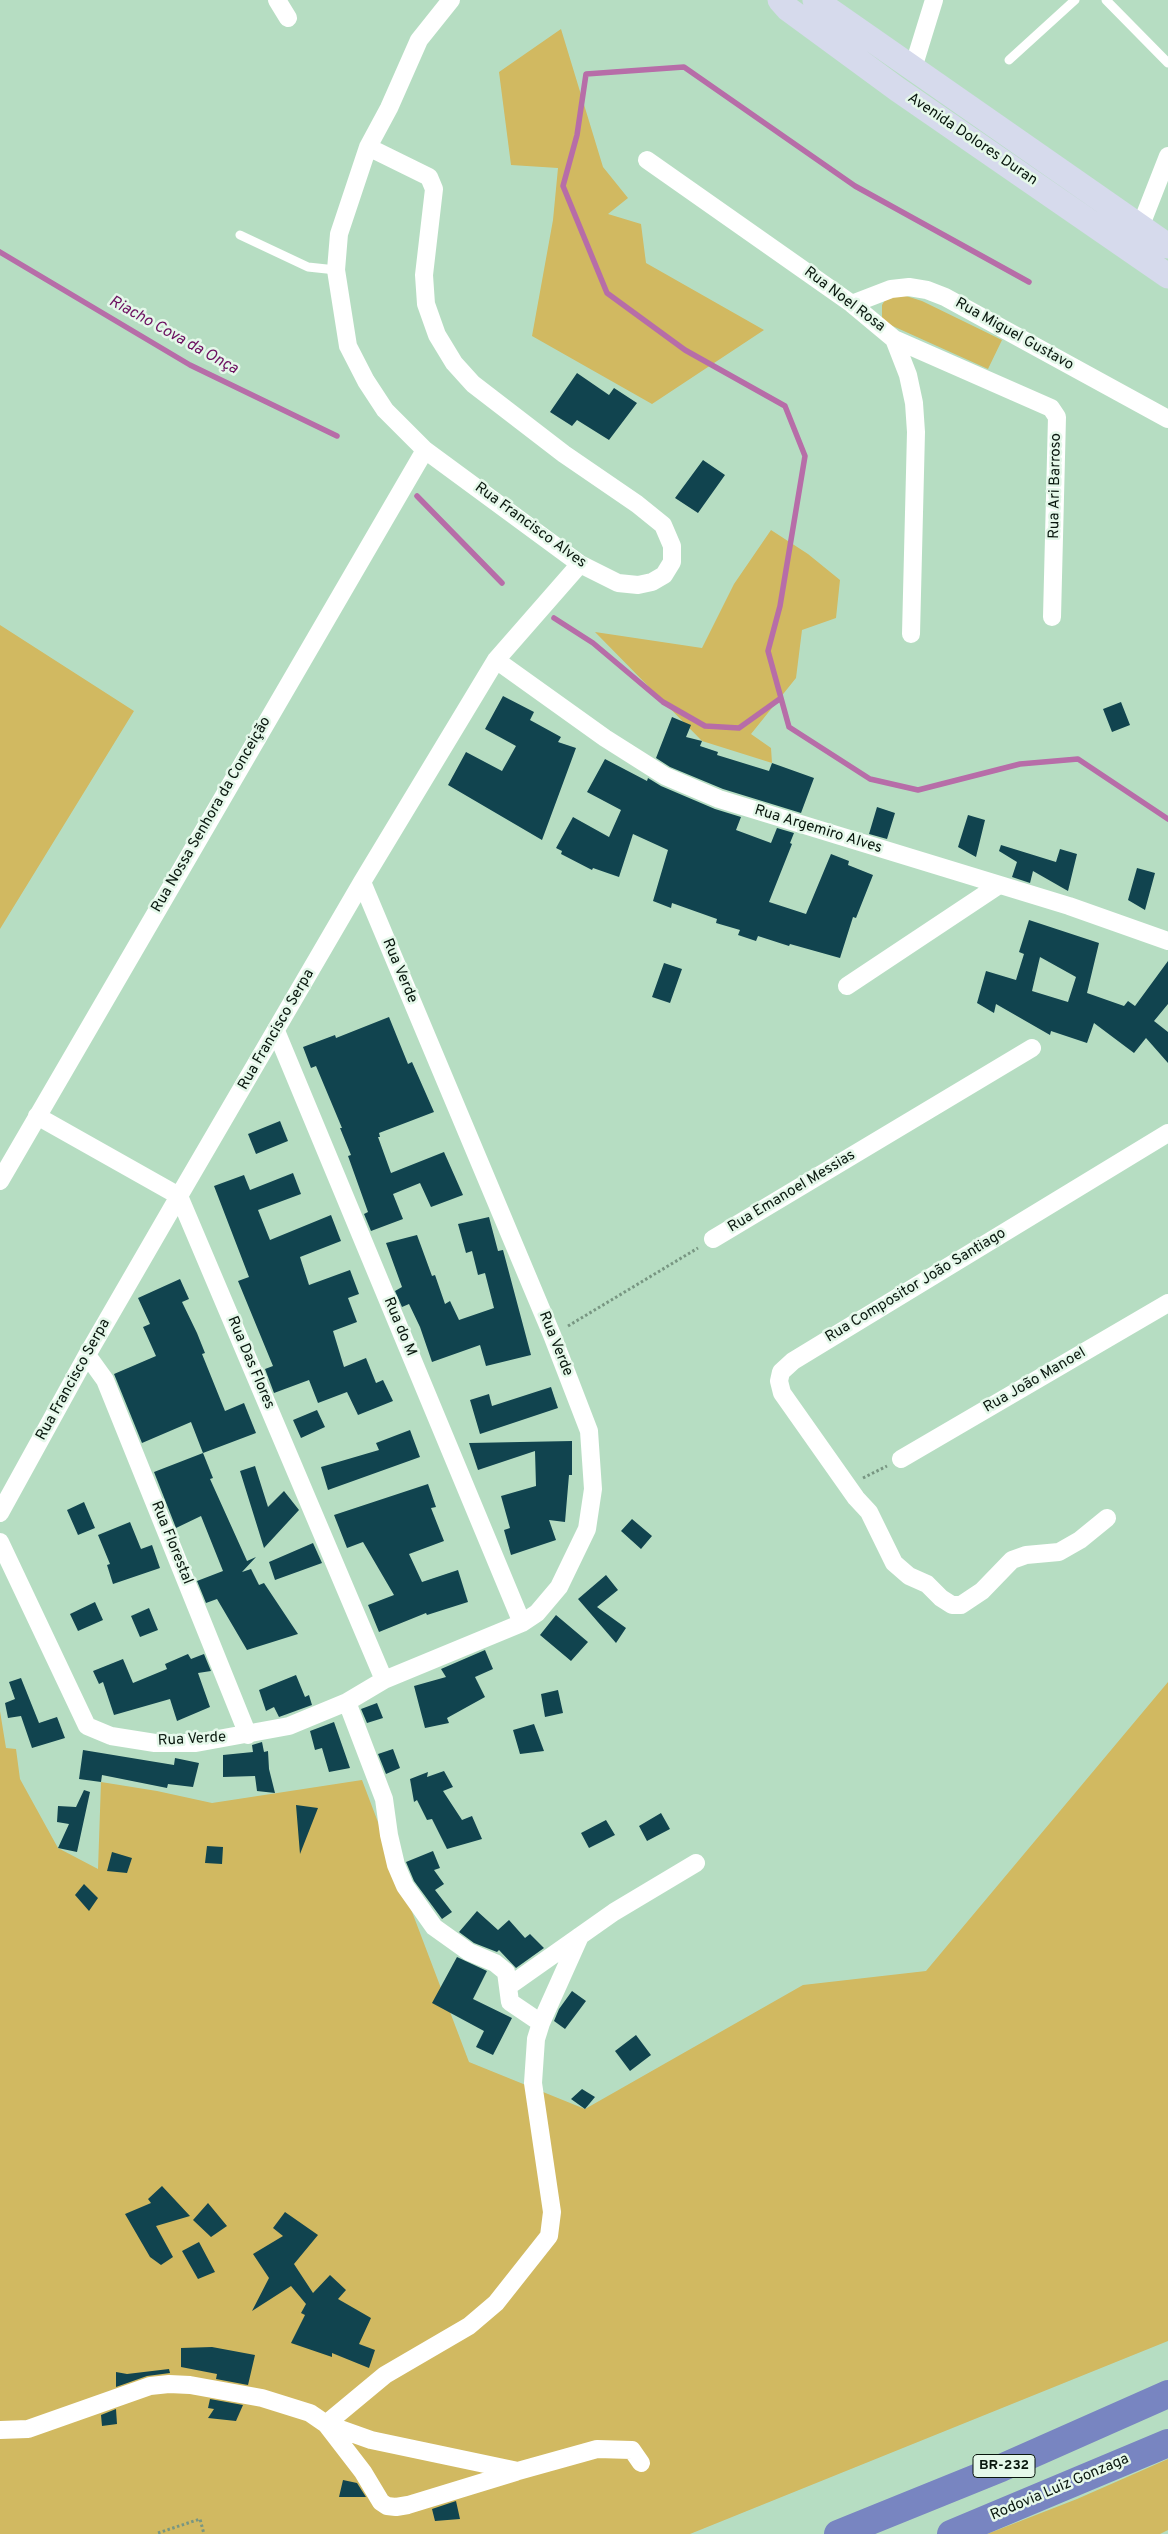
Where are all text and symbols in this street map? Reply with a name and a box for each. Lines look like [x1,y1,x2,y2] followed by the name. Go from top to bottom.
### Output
[904,90,1040,190] street label: Avenida Dolores Duran
[800,264,888,336] street label: Rua Noel Rosa
[105,293,241,379] water label: Riacho Cova da Onça
[952,295,1076,375] street label: Rua Miguel Gustavo
[1046,433,1066,539] street label: Rua Ari Barroso
[471,479,589,573] street label: Rua Francisco Alves
[148,714,276,916] street label: Rua Nossa Senhora da Conceição
[752,802,884,858] street label: Rua Argemiro Alves
[377,936,421,1006] street label: Rua Verde
[235,966,319,1094] street label: Rua Francisco Serpa
[725,1147,859,1237] street label: Rua Emanoel Messias
[823,1225,1009,1347] street label: Rua Compositor João Santiago
[379,1295,419,1359] street label: Rua do M
[534,1309,576,1379] street label: Rua Verde
[222,1314,278,1412] street label: Rua Das Flores
[33,1316,115,1444] street label: Rua Francisco Serpa
[981,1344,1089,1418] street label: Rua João Manoel
[146,1499,196,1587] street label: Rua Florestal
[157,1729,227,1751] street label: Rua Verde
[988,2451,1132,2525] street label: Rodovia Luiz Gonzaga
[973,2454,1035,2478] road number: BR-232

